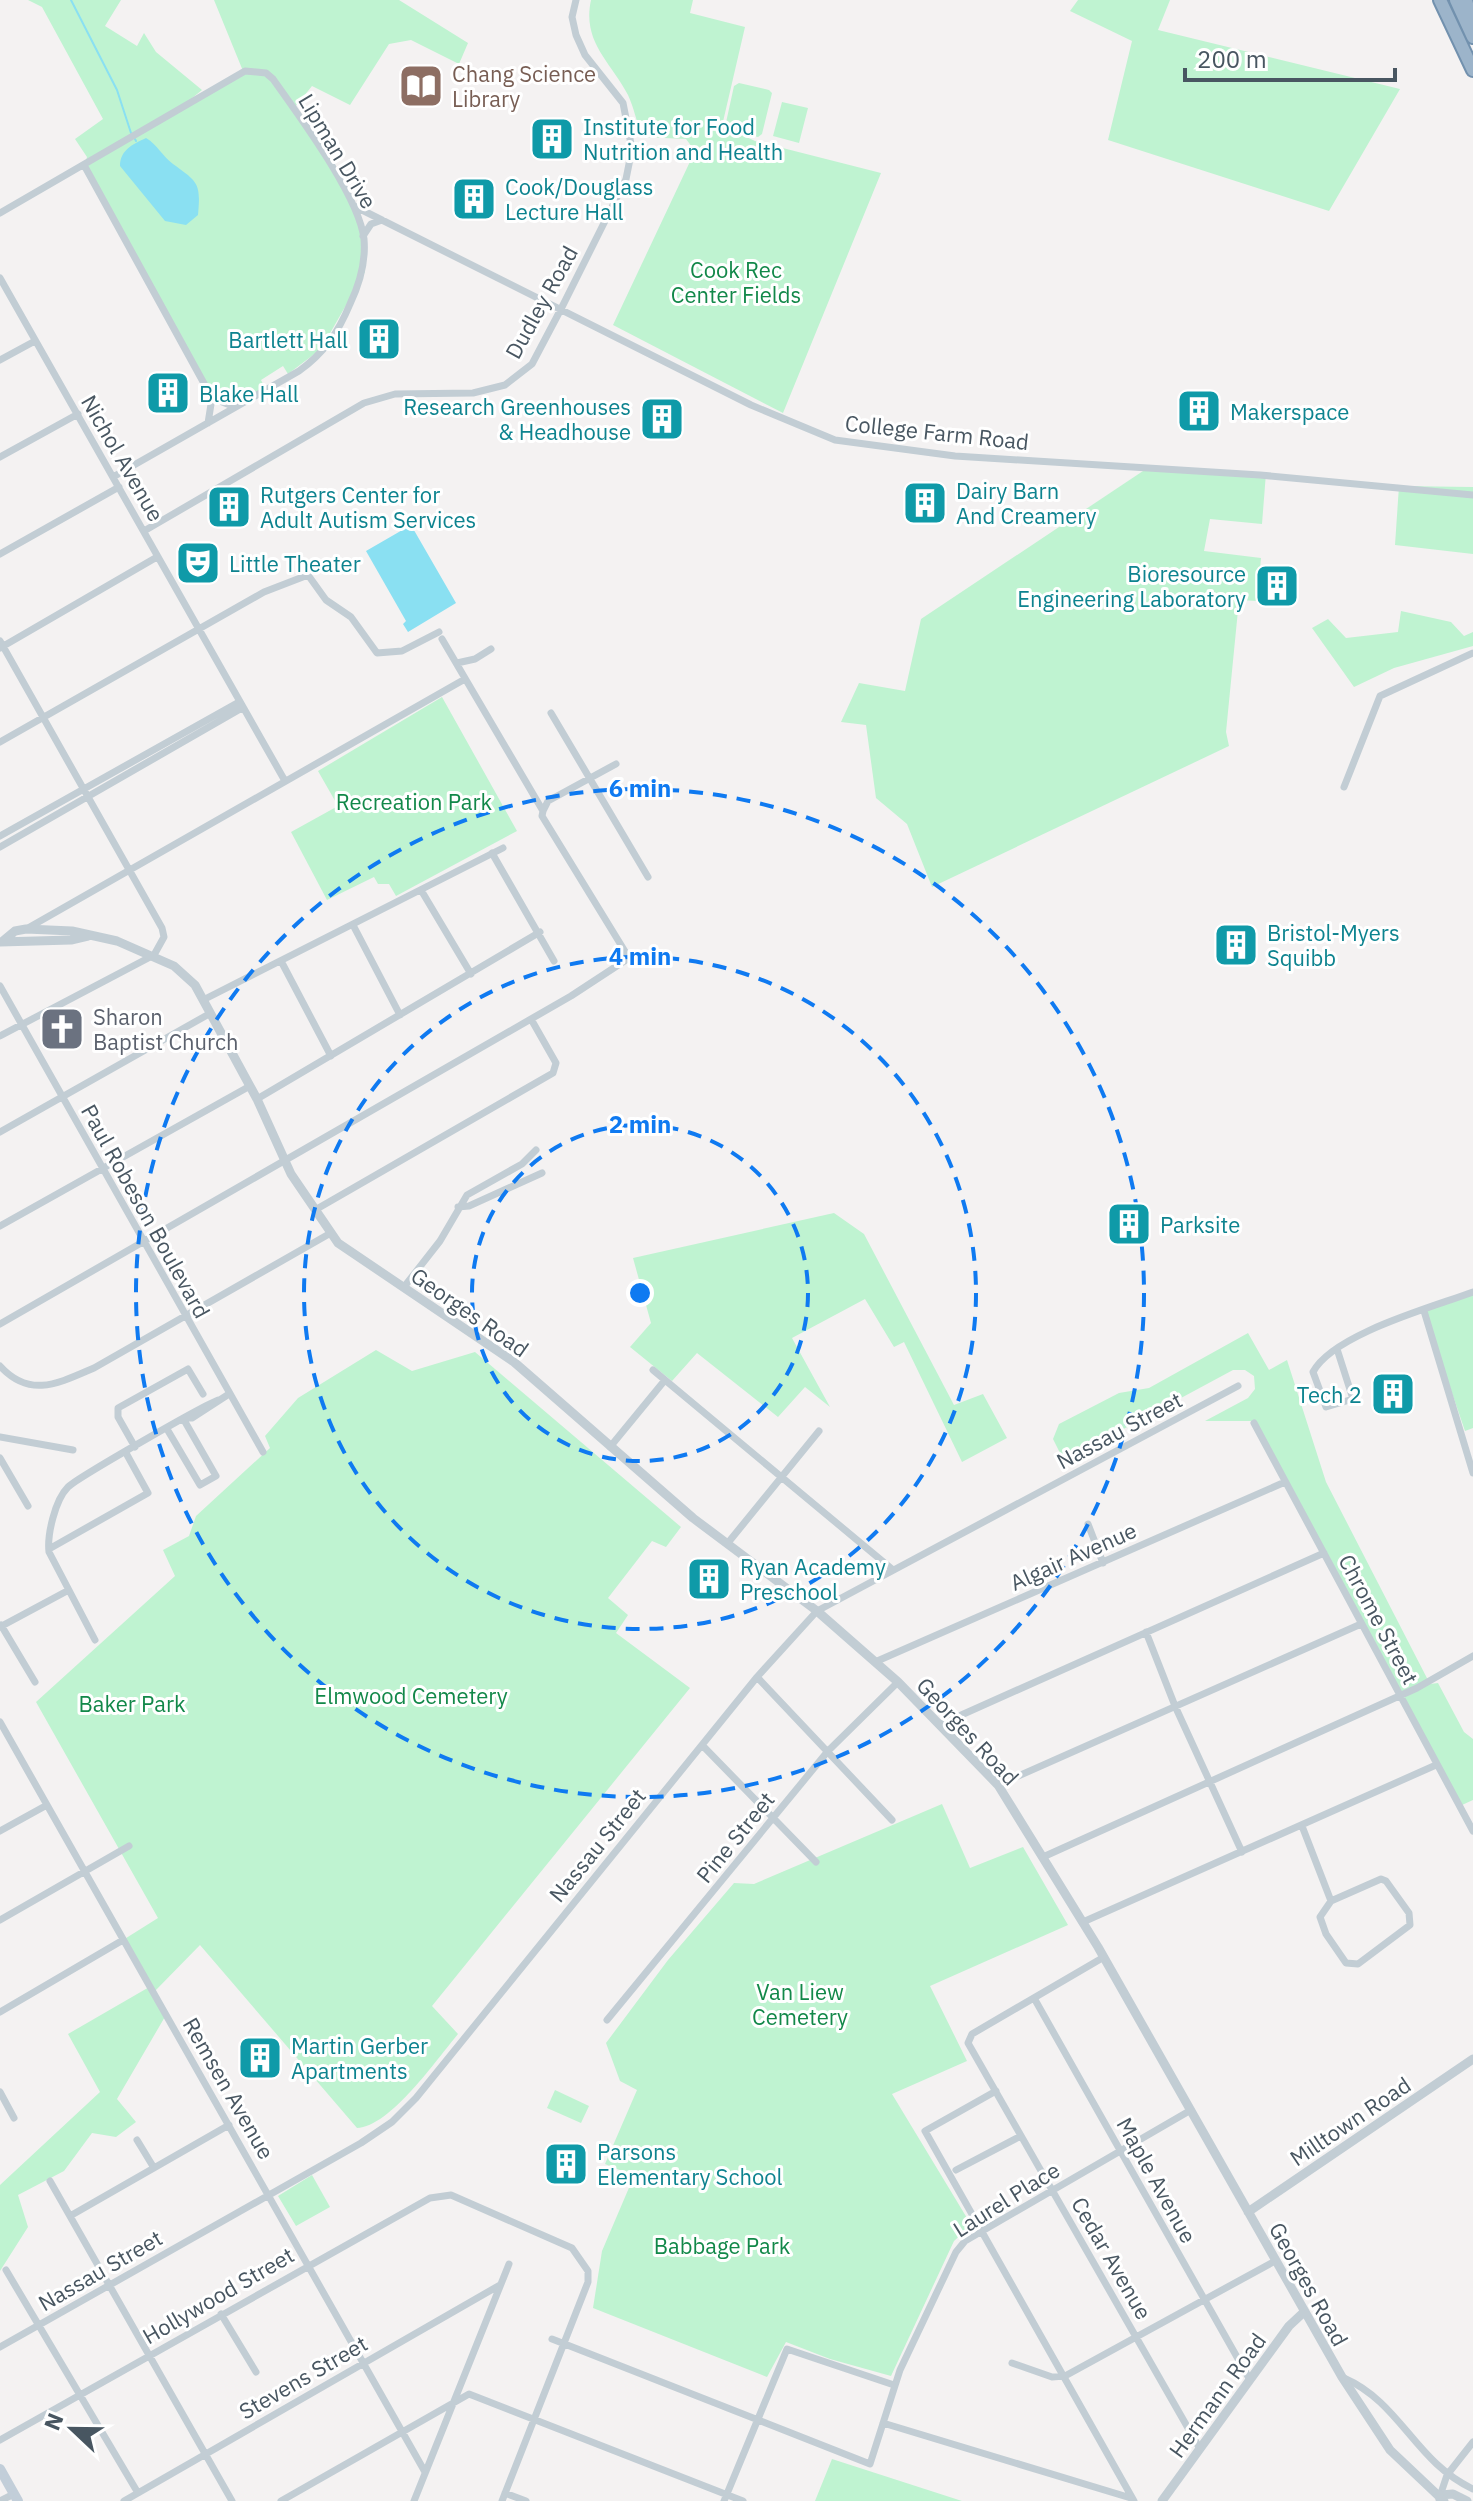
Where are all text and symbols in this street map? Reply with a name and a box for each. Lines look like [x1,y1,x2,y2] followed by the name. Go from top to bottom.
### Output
[1185,32,1395,82] scale bar
[1197,43,1267,75] text: 200 m
[452,59,596,113] place label: Chang Science Library
[397,62,445,110] library icon: Chang Science Library
[292,88,384,214] street label: Lipman Drive
[583,112,783,166] place label: Institute for Food Nutrition and Health
[528,115,576,163] building icon: Institute for Food Nutrition and Health
[505,172,654,226] place label: Cook/Douglass Lecture Hall
[450,175,498,223] building icon: Cook/Douglass Lecture Hall
[498,240,584,364] street label: Dudley Road
[671,255,801,309] park label: Cook Rec Center Fields
[355,315,403,363] building icon: Bartlett Hall
[228,325,348,354] place label: Bartlett Hall
[144,369,192,417] building icon: Blake Hall
[199,379,299,408] place label: Blake Hall
[1175,387,1223,435] building icon: Makerspace
[75,389,171,527] street label: Nichol Avenue
[403,392,631,446] place label: Research Greenhouses & Headhouse
[638,395,686,443] building icon: Research Greenhouses & Headhouse
[1230,397,1349,426] place label: Makerspace
[844,408,1030,456] street label: College Farm Road
[956,476,1097,530] place label: Dairy Barn And Creamery
[901,479,949,527] building icon: Dairy Barn And Creamery
[260,480,476,534] place label: Rutgers Center for Adult Autism Services
[205,483,253,531] building icon: Rutgers Center for Adult Autism Services
[174,539,222,587] theatre icon: Little Theater
[229,549,361,578] place label: Little Theater
[1017,559,1246,613] place label: Bioresource Engineering Laboratory
[1253,562,1301,610] building icon: Bioresource Engineering Laboratory
[609,772,671,804] text: 6 min
[336,787,493,816] park label: Recreation Park
[1267,918,1400,972] place label: Bristol-Myers Squibb
[1212,921,1260,969] building icon: Bristol-Myers Squibb
[609,940,671,972] text: 4 min
[93,1002,239,1056] place label: Sharon Baptist Church
[38,1005,86,1053] church icon: Sharon Baptist Church
[75,1099,217,1323] street label: Paul Robeson Boulevard
[609,1108,671,1140] text: 2 min
[1105,1200,1153,1248] building icon: Parksite
[1160,1210,1240,1239] place label: Parksite
[405,1261,535,1363] street label: Georges Road
[626,1279,654,1307] centre of rings
[1369,1370,1417,1418] building icon: Tech 2
[1297,1380,1362,1409] place label: Tech 2
[1051,1385,1187,1475] street label: Nassau Street
[1005,1515,1141,1597] street label: Algair Avenue
[1333,1549,1425,1689] street label: Chrome Street
[740,1552,886,1606] place label: Ryan Academy Preschool
[685,1555,733,1603] building icon: Ryan Academy Preschool
[911,1671,1025,1791] street label: Georges Road
[314,1681,508,1710] park label: Elmwood Cemetery
[78,1689,186,1718] park label: Baker Park
[542,1782,652,1908] street label: Nassau Street
[689,1786,781,1888] street label: Pine Street
[752,1977,848,2031] park label: Van Liew Cemetery
[177,2012,281,2164] street label: Remsen Avenue
[291,2031,428,2085] place label: Martin Gerber Apartments
[236,2034,284,2082] building icon: Martin Gerber Apartments
[1284,2070,1416,2172] street label: Milltown Road
[1111,2112,1203,2248] street label: Maple Avenue
[597,2137,783,2191] place label: Parsons Elementary School
[542,2140,590,2188] building icon: Parsons Elementary School
[947,2155,1065,2243] street label: Laurel Place
[1065,2191,1159,2325] street label: Cedar Avenue
[1263,2217,1355,2351] street label: Georges Road
[33,2223,167,2317] street label: Nassau Street
[654,2231,791,2260] park label: Babbage Park
[137,2240,299,2350] street label: Hollywood Street
[1162,2327,1272,2463] street label: Hermann Road
[233,2328,373,2426] street label: Stevens Street
[32,2389,112,2469] north arrow
[37,2409,69,2434] text: N

